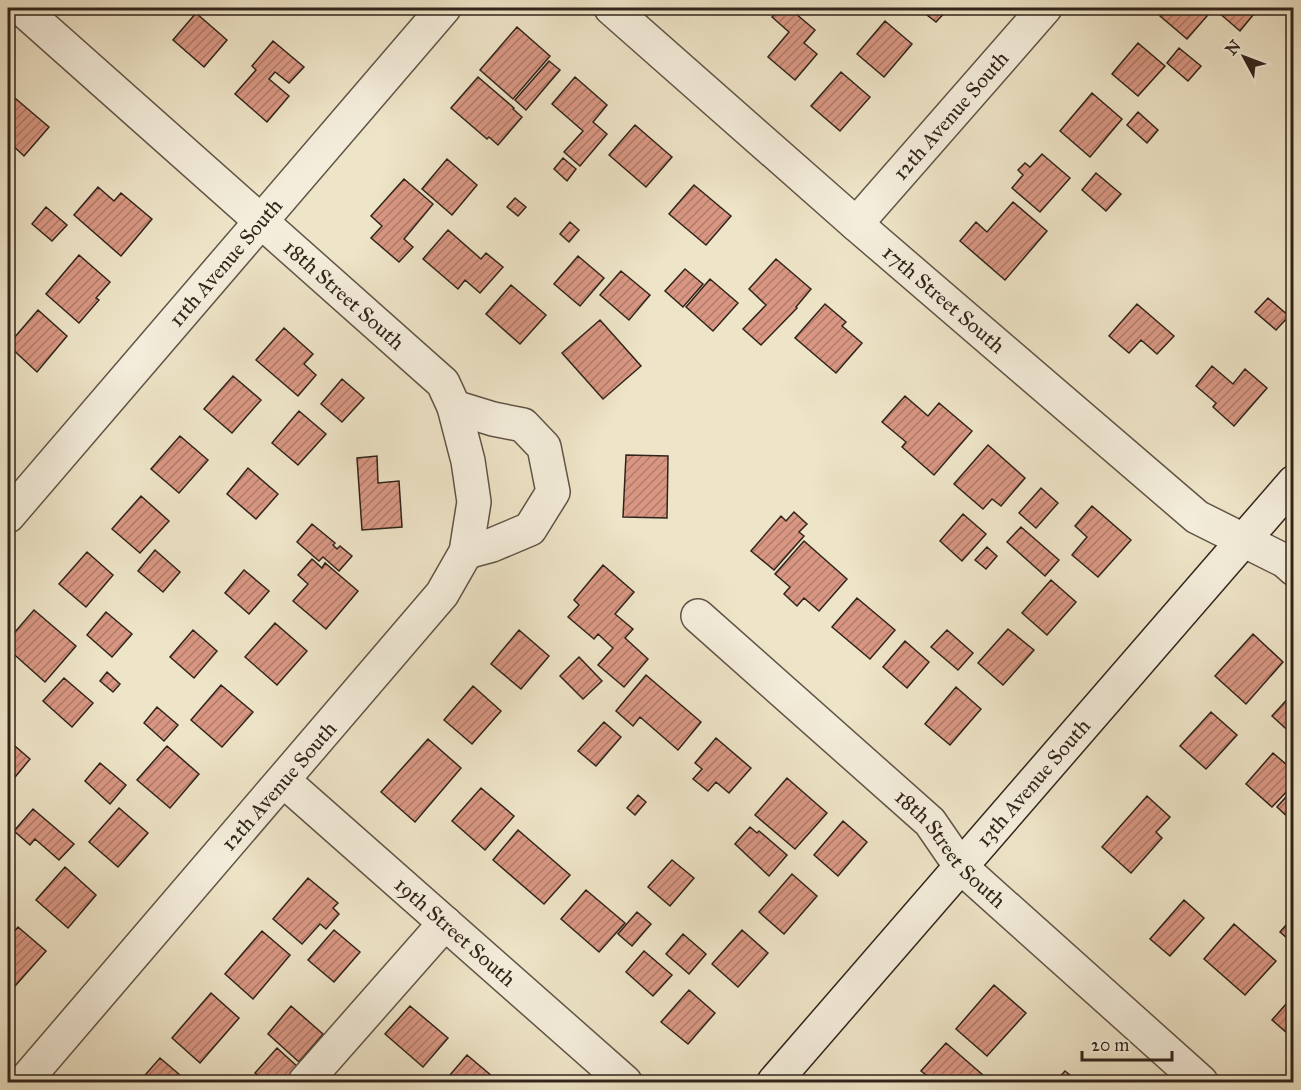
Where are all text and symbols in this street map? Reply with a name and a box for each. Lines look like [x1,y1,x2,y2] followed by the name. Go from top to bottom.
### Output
[1214,27,1274,87] north arrow
[1221,36,1245,59] text: N
[887,45,1015,186] street label: 12th Avenue South
[163,193,288,332] street label: 11th Avenue South
[278,234,410,356] street label: 18th Street South
[877,239,1010,359] street label: 17th Street South
[971,713,1096,852] street label: 13th Avenue South
[216,716,342,856] street label: 12th Avenue South
[889,784,1011,914] street label: 18th Street South
[389,872,521,992] street label: 19th Street South
[1082,1024,1172,1062] scale bar
[1091,1034,1129,1056] text: 20 m

